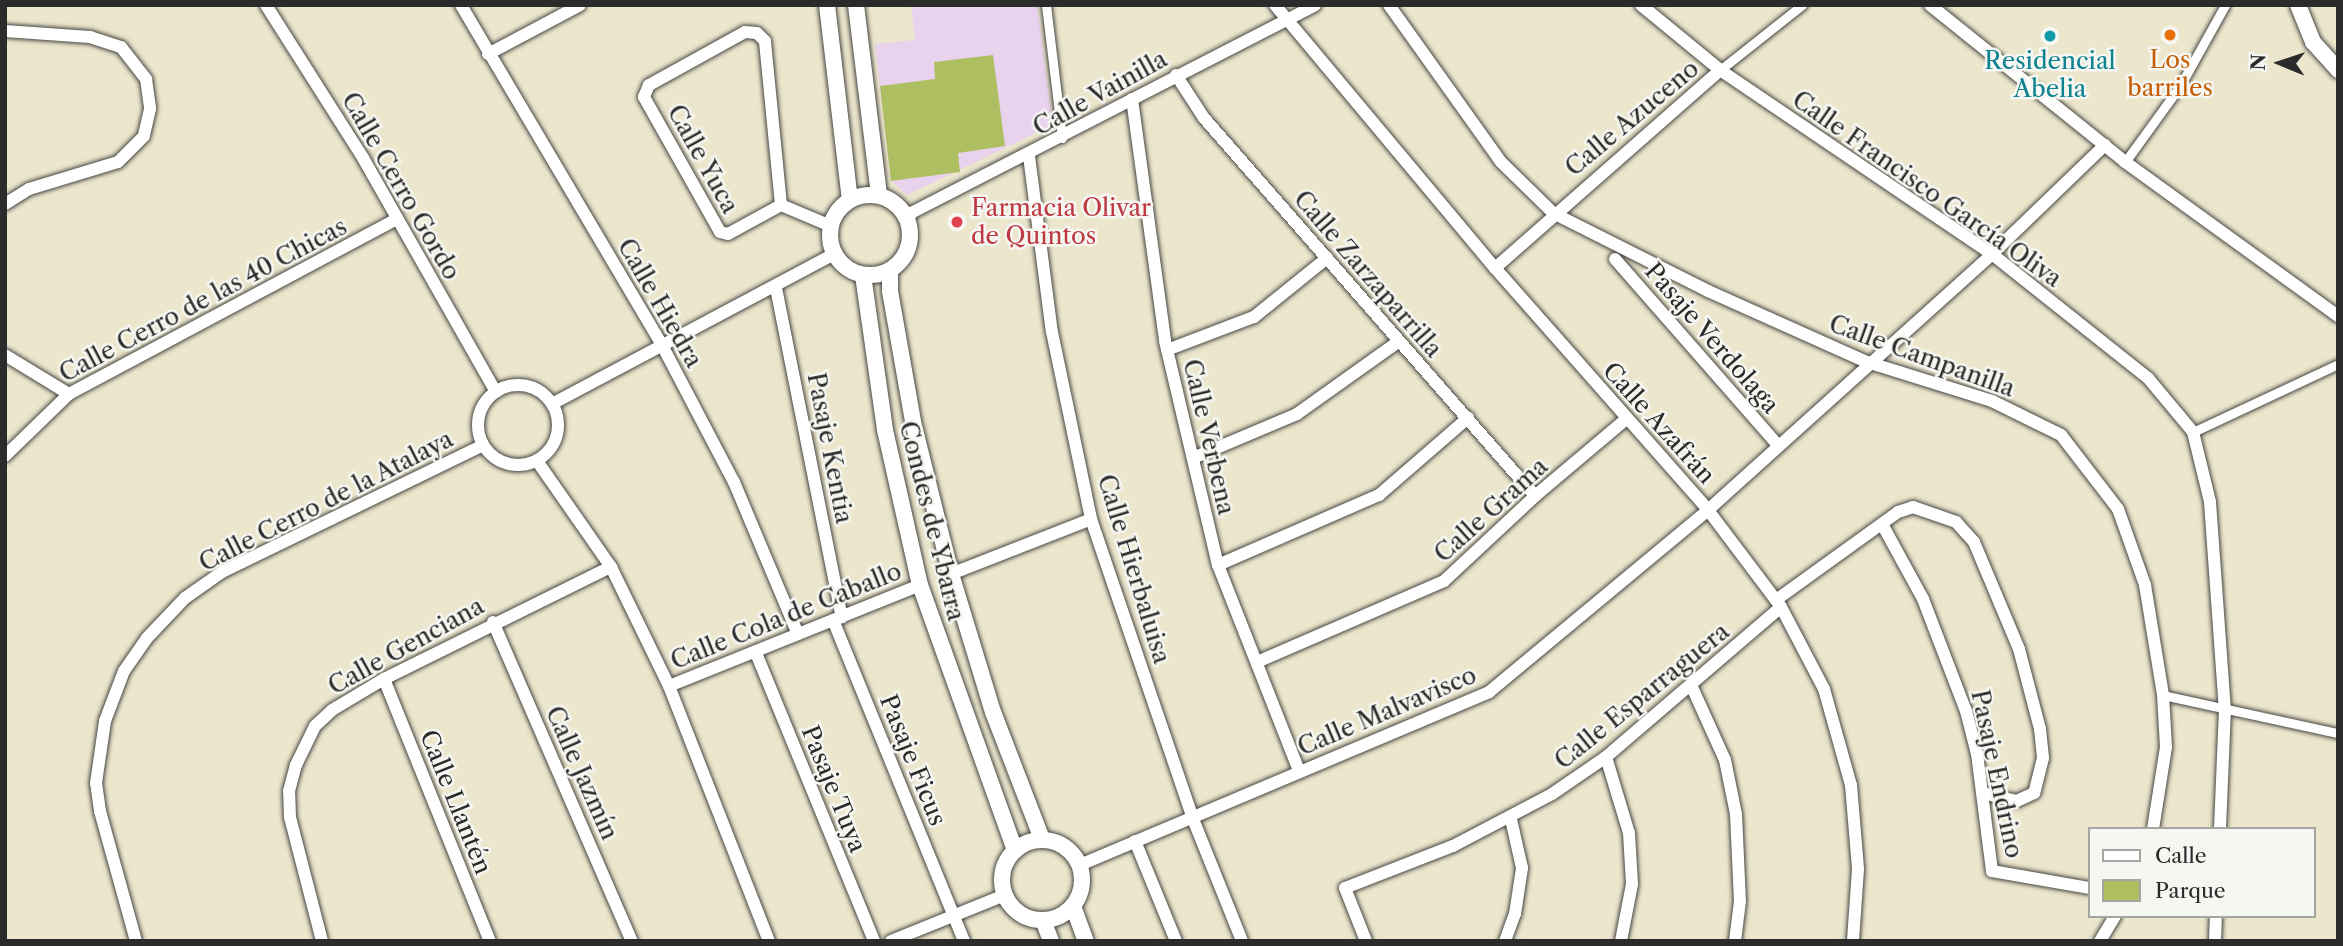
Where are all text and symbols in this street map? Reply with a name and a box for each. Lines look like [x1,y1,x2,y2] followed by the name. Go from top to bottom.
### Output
[2162,27,2178,43] marker: Los barriles
[2042,28,2058,44] marker: Residencial Abelia
[2245,28,2315,98] north arrow
[1028,44,1172,142] street label: Calle Vainilla
[2127,46,2213,102] place label: Los barriles
[1984,47,2116,103] place label: Residencial Abelia
[1559,54,1705,182] street label: Calle Azuceno
[2247,54,2270,71] text: N
[1787,85,2067,293] street label: Calle Francisco García Oliva
[336,87,466,285] street label: Calle Cerro Gordo
[661,99,745,219] street label: Calle Yuca
[1288,185,1448,363] street label: Calle Zarzaparrilla
[971,194,1151,250] place label: Farmacia Olivar de Quintos
[54,212,352,388] street label: Calle Cerro de las 40 Chicas
[949,214,965,230] marker: Farmacia Olivar de Quintos
[612,234,708,372] street label: Calle Hiedra
[1639,257,1785,419] street label: Pasaje Verdolaga
[1825,309,2019,403] street label: Calle Campanilla
[1177,356,1241,518] street label: Calle Verbena
[1597,356,1721,490] street label: Calle Azafrán
[801,370,859,526] street label: Pasaje Kentia
[893,418,971,624] street label: Condes de Ybarra
[194,424,458,578] street label: Calle Cerro de la Atalaya
[1429,452,1553,568] street label: Calle Grama
[1092,471,1176,667] street label: Calle Hierbaluisa
[666,557,906,675] street label: Calle Cola de Caballo
[323,591,489,701] street label: Calle Genciana
[1549,617,1735,775] street label: Calle Esparraguera
[1293,660,1481,762] street label: Calle Malvavisco
[1965,687,2029,861] street label: Pasaje Endrino
[874,690,952,830] street label: Pasaje Ficus
[540,702,624,844] street label: Calle Jazmín
[795,721,873,857] street label: Pasaje Tuya
[414,726,498,878] street label: Calle Llantén
[2088,827,2315,918] legend
[2155,843,2207,868] text: Calle
[2155,878,2226,903] text: Parque

